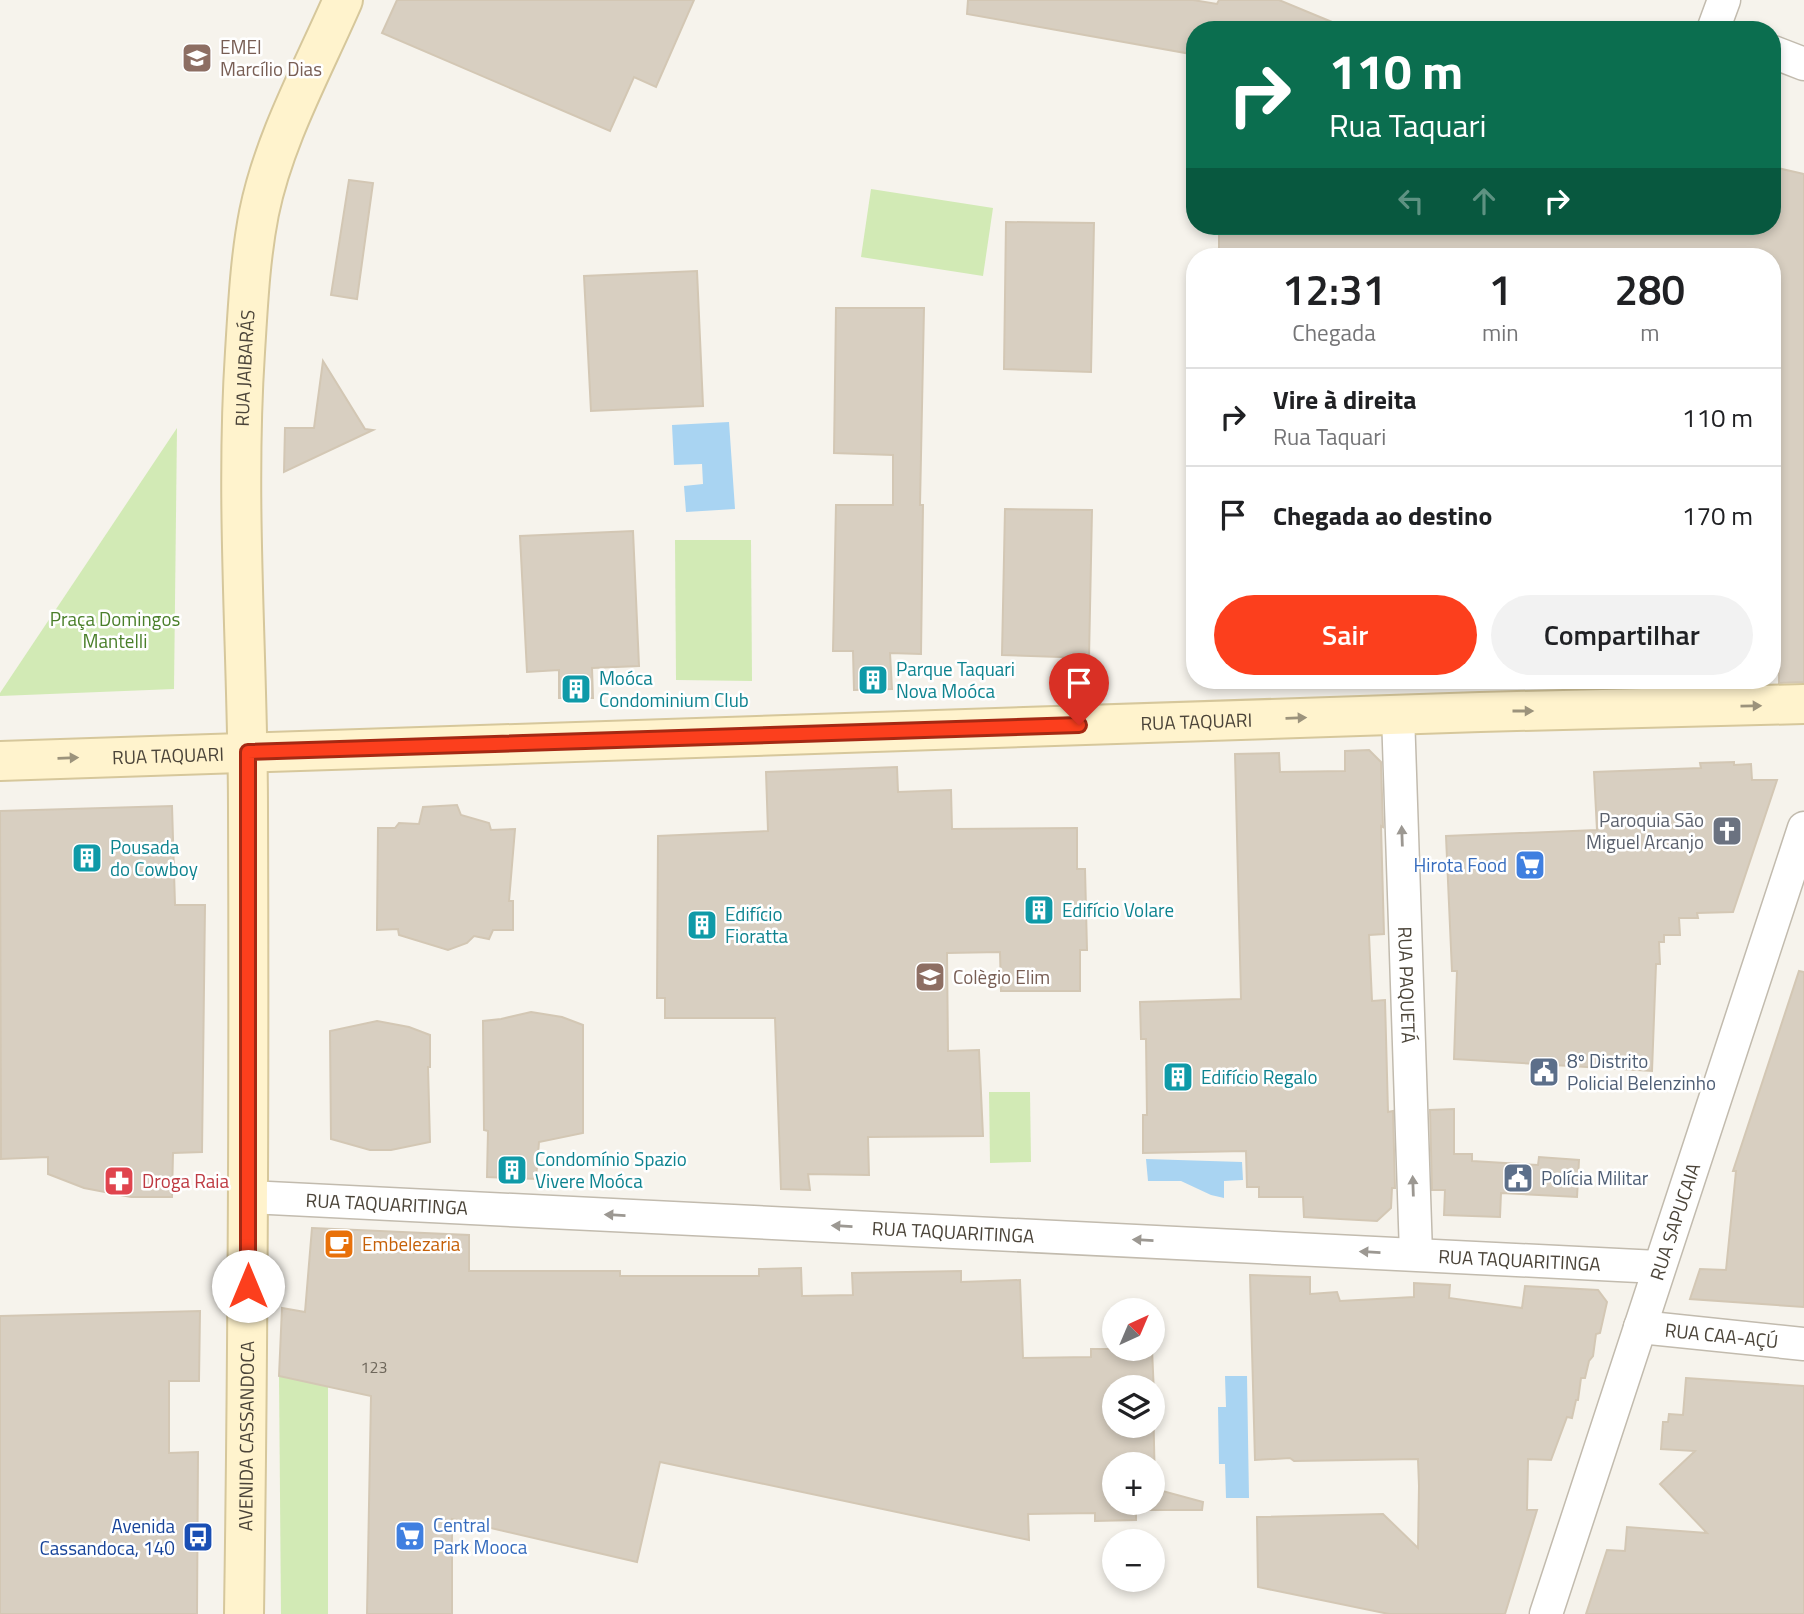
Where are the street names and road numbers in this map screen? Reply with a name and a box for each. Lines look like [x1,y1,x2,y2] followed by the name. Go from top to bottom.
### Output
[227,309,262,427] street label: RUA JAIBARÁS
[1140,705,1253,737] street label: RUA TAQUARI
[111,739,224,771] street label: RUA TAQUARI
[1391,926,1424,1044] street label: RUA PAQUETÁ
[1642,1159,1707,1284] street label: RUA SAPUCAIA
[305,1185,469,1222] street label: RUA TAQUARITINGA
[871,1213,1035,1250] street label: RUA TAQUARITINGA
[1438,1241,1601,1278] street label: RUA TAQUARITINGA
[1663,1315,1780,1355] street label: RUA CAA-AÇÚ
[230,1341,261,1531] street label: AVENIDA CASSANDOCA

